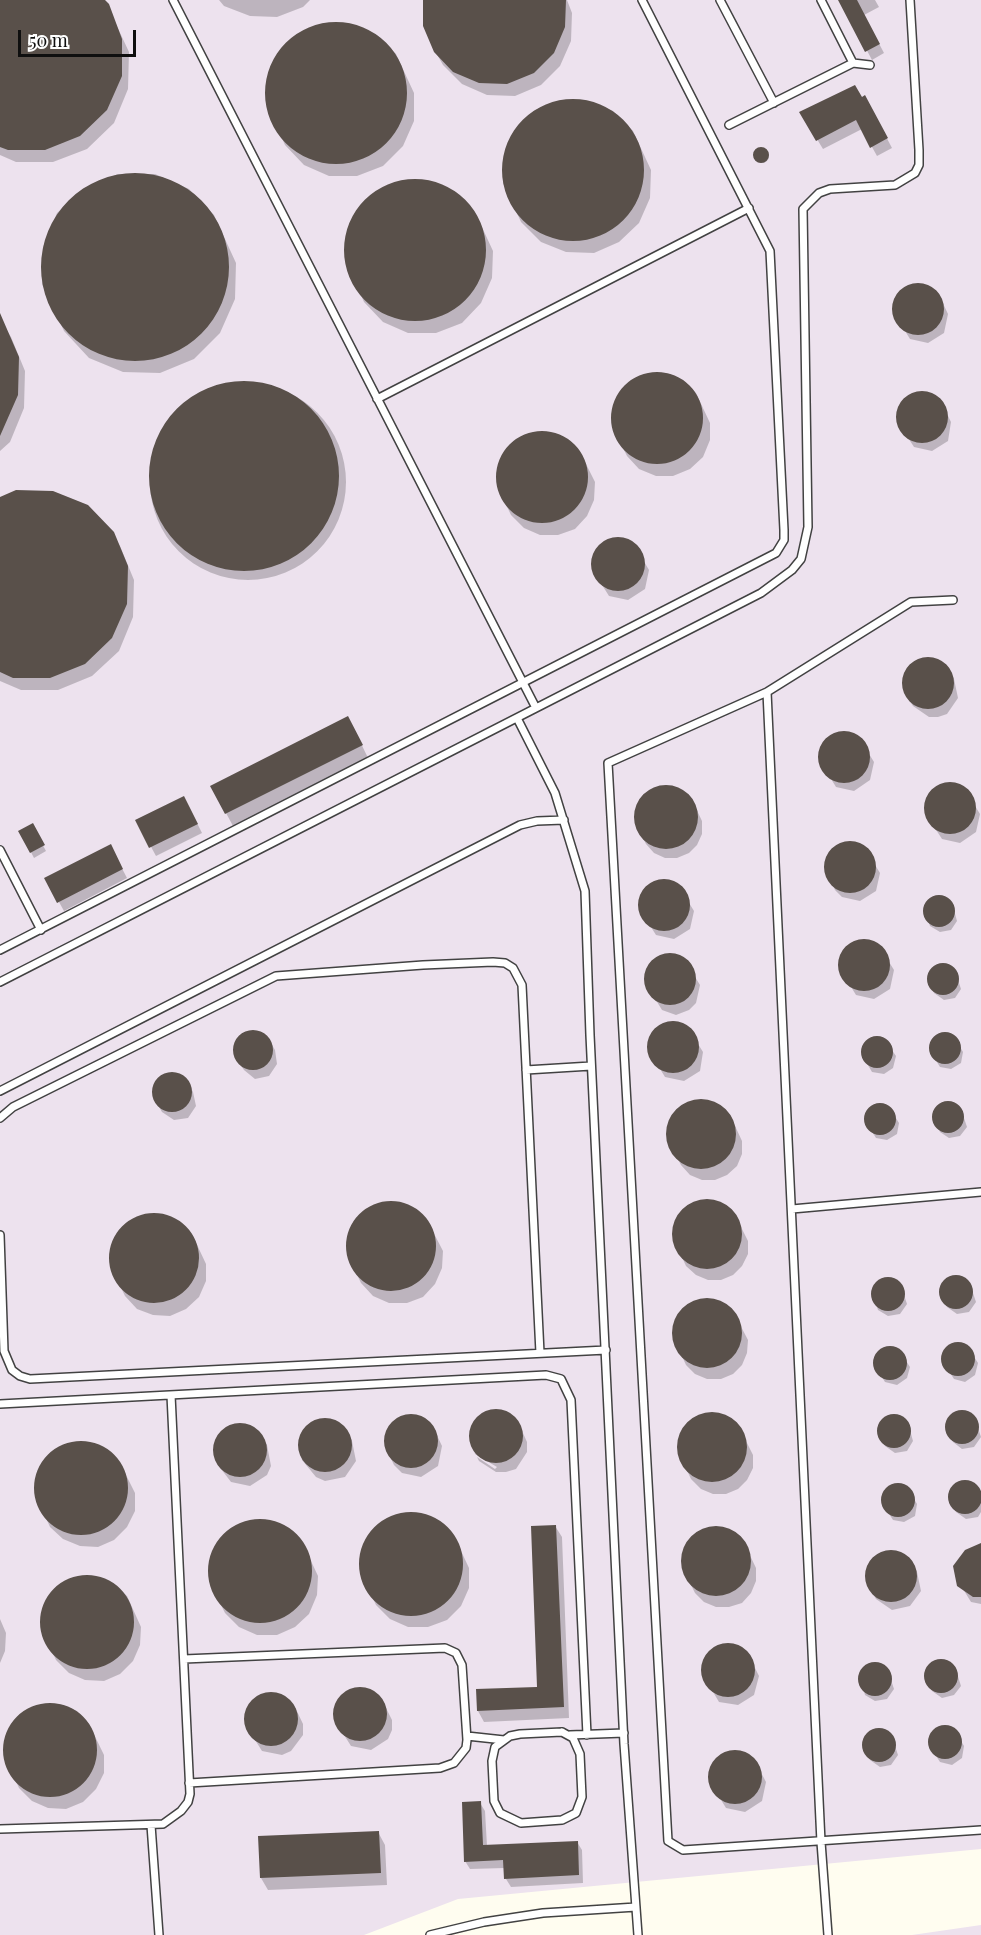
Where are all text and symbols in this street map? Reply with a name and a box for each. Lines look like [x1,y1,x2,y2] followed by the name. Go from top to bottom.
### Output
[21,18,140,56] scale bar
[29,28,68,52] text: 50 m

